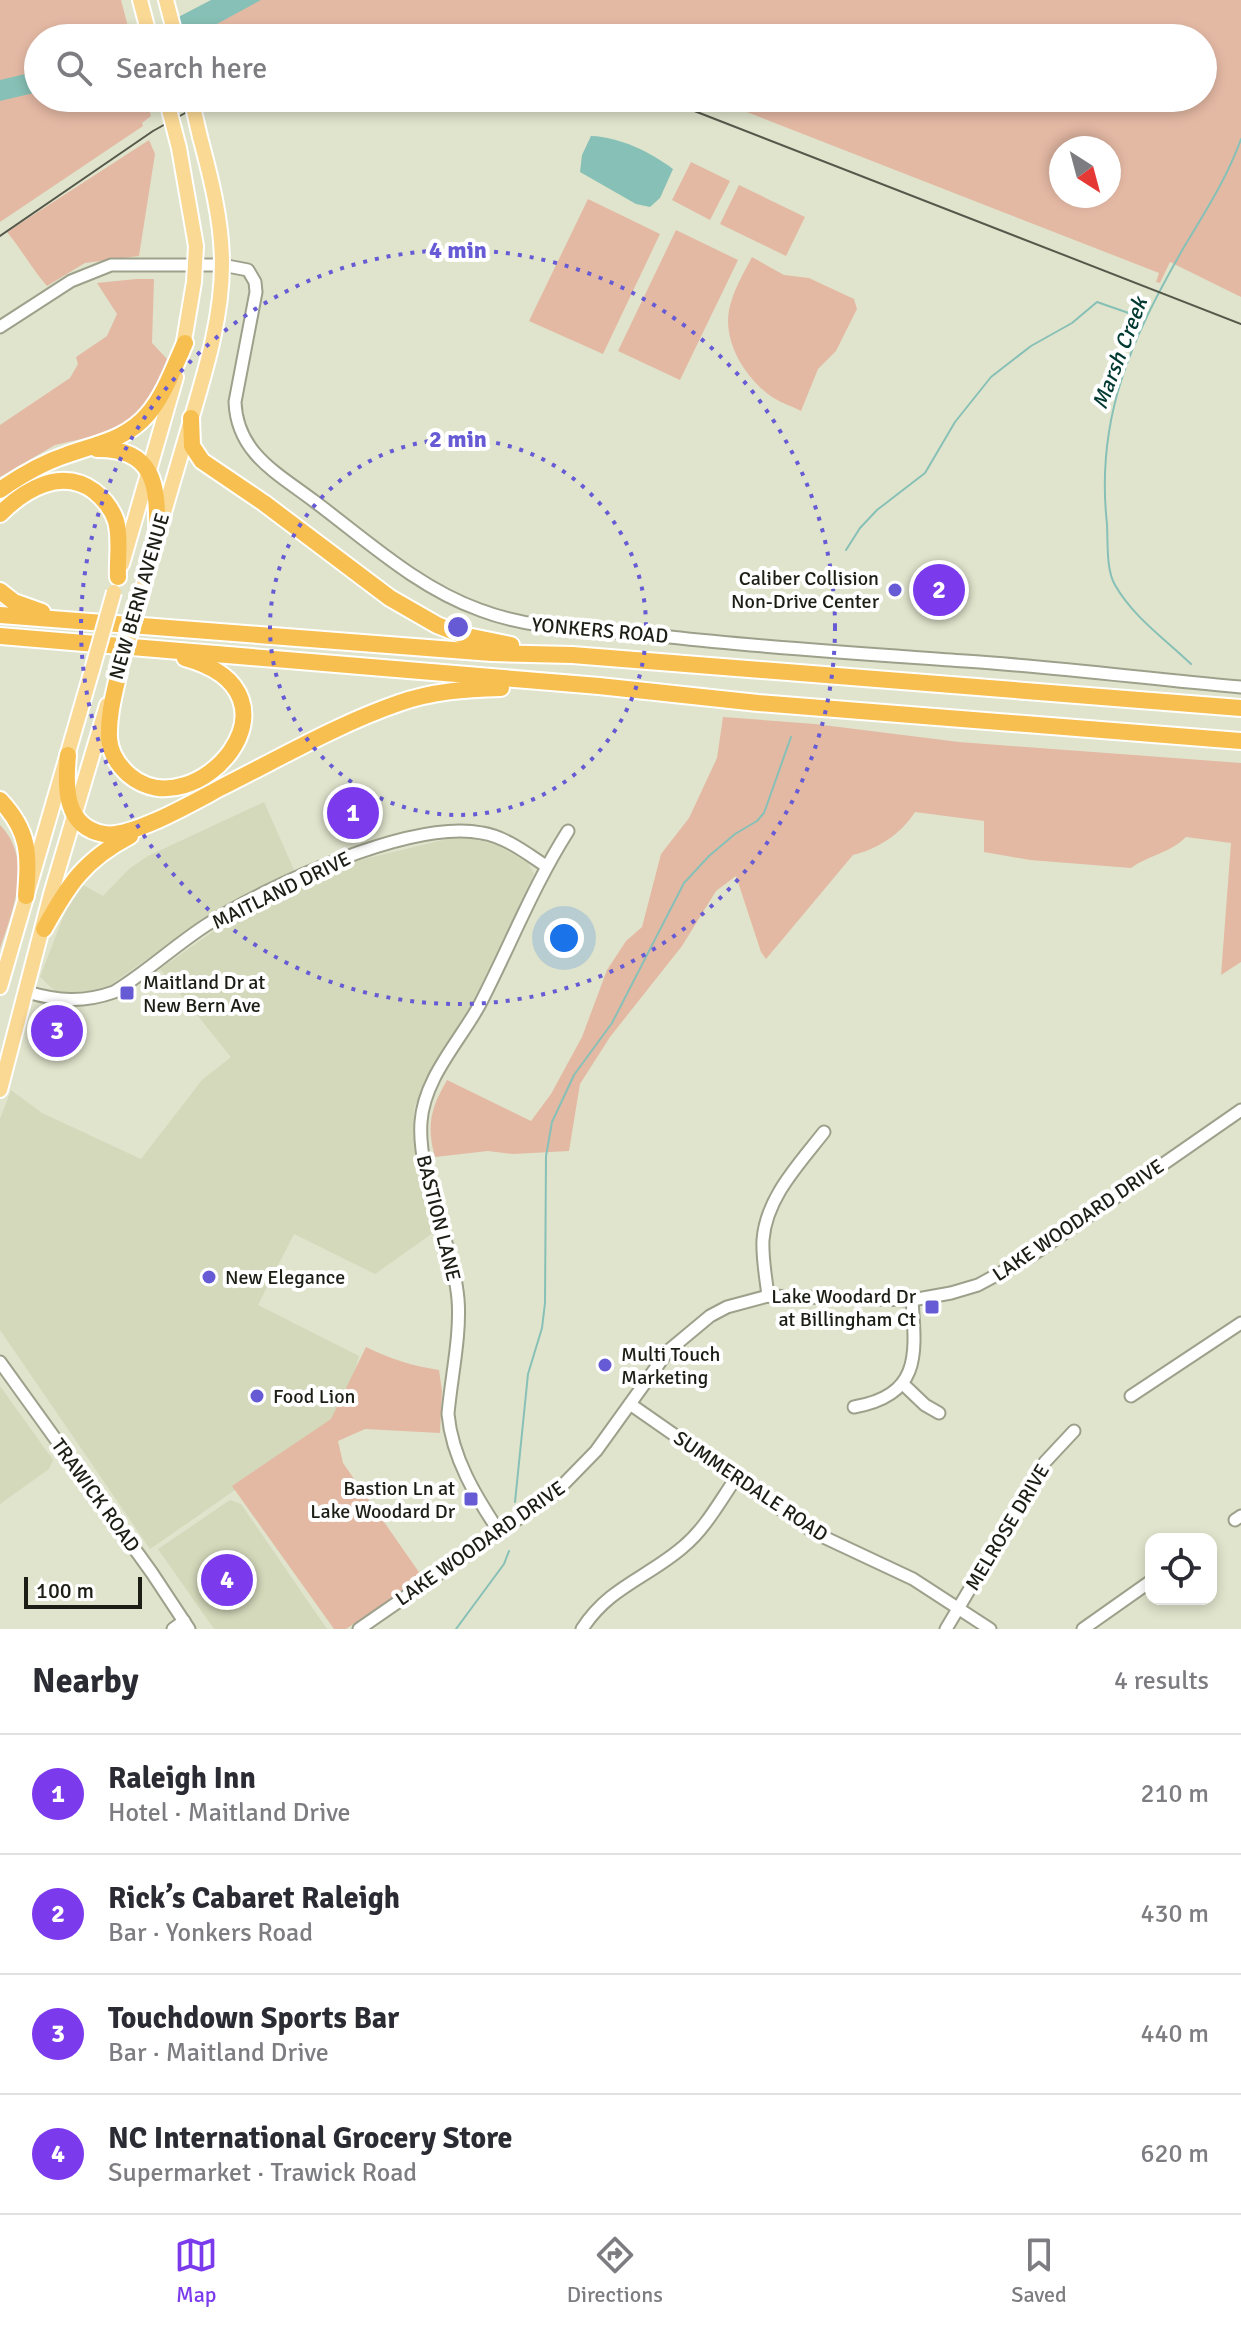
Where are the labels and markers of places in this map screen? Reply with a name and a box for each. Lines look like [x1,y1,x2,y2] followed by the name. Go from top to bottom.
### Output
[913,560,965,620] pin: 2
[731,566,880,614] place label: Caliber Collision Non-Drive Center
[886,581,904,599] marker: Caliber Collision Non-Drive Center
[444,613,472,641] centre of rings
[327,783,379,843] pin: 1
[143,970,265,1018] place label: Maitland Dr at New Bern Ave
[118,984,136,1002] marker: Maitland Dr at New Bern Ave
[31,1001,83,1061] pin: 3
[225,1265,345,1290] place label: New Elegance
[200,1268,218,1286] marker: New Elegance
[771,1284,917,1332] place label: Lake Woodard Dr at Billingham Ct
[923,1298,941,1316] marker: Lake Woodard Dr at Billingham Ct
[621,1342,720,1390] place label: Multi Touch Marketing
[596,1356,614,1374] marker: Multi Touch Marketing
[273,1384,355,1409] place label: Food Lion
[248,1387,266,1405] marker: Food Lion
[310,1476,456,1524] place label: Bastion Ln at Lake Woodard Dr
[462,1490,480,1508] marker: Bastion Ln at Lake Woodard Dr
[201,1550,253,1610] pin: 4

